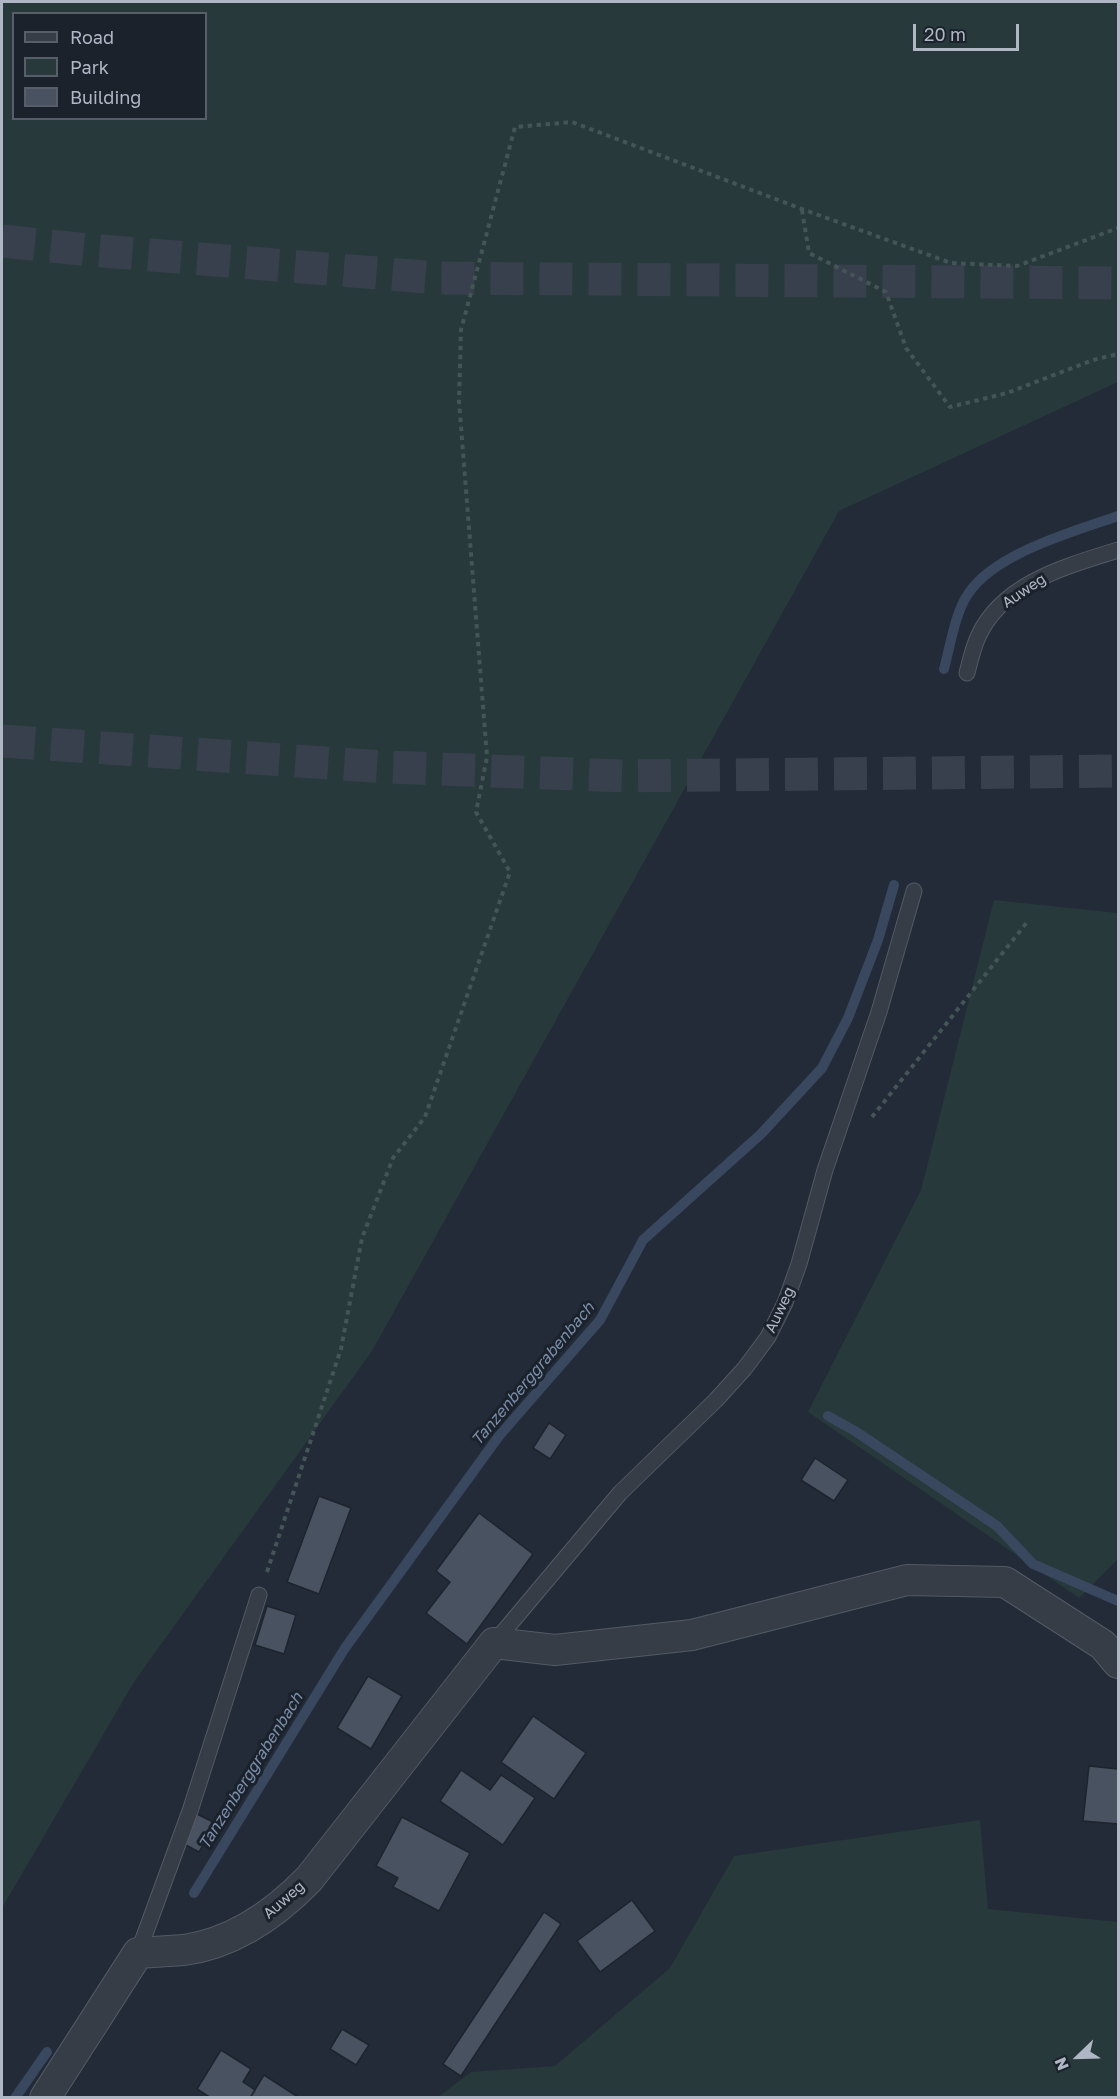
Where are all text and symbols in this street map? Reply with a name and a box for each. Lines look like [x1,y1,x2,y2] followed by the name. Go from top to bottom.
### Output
[12,12,207,120] legend
[916,12,1022,50] scale bar
[924,23,966,45] text: 20 m
[70,26,114,48] text: Road
[70,56,109,78] text: Park
[70,86,141,108] text: Building
[999,570,1049,612] street label: Auweg
[762,1284,798,1336] street label: Auweg
[467,1298,599,1450] water label: Tanzenberggrabenbach
[195,1689,307,1853] water label: Tanzenberggrabenbach
[260,1877,308,1923] street label: Auweg
[1048,2027,1108,2087] north arrow
[1050,2055,1073,2074] text: N

